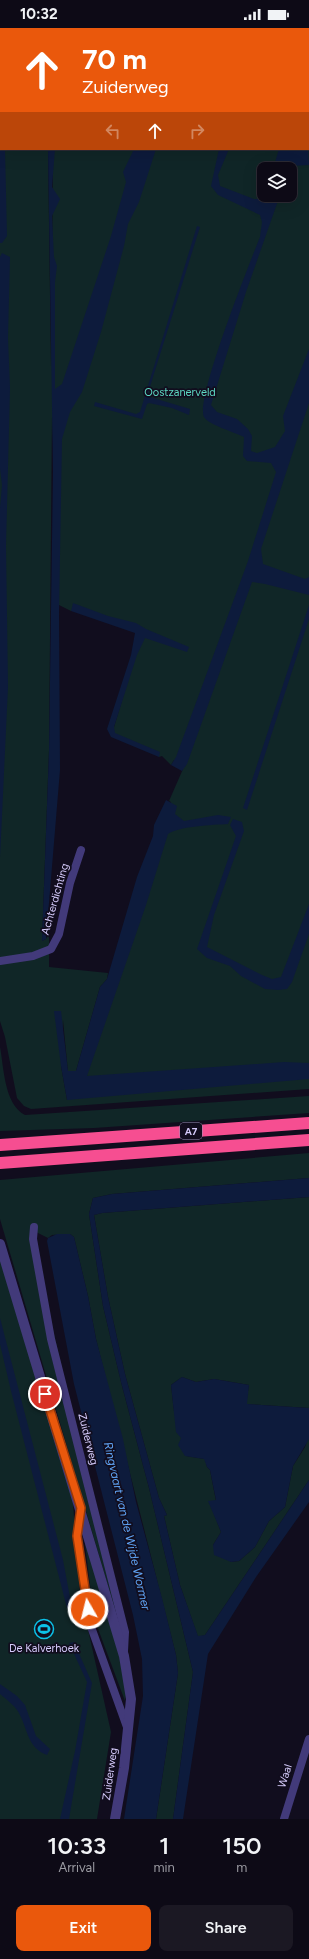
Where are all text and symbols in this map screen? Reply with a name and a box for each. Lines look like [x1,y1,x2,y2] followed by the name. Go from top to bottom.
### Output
[20,5,58,23] text: 10:32
[82,42,147,76] text: 70 m
[16,44,68,96] icon: ahead
[82,76,169,98] text: Zuiderweg
[102,120,124,142] icon: left
[144,120,166,142] icon: ahead
[186,120,208,142] icon: right
[257,162,297,202] map controls
[257,162,297,202] button: layers
[144,386,216,399] park label: Oostzanerveld
[39,862,71,936] street label: Achterdichting
[180,1123,202,1139] road number: A7
[28,1377,62,1411] pin
[34,1383,56,1405] icon: arrive
[75,1412,101,1466] street label: Zuiderweg
[101,1441,153,1612] water label: Ringvaart van de Wijde Wormer
[67,1588,109,1630] position arrow
[33,1618,55,1640] sports icon: De Kalverhoek
[9,1642,80,1655] place label: De Kalverhoek
[100,1747,120,1801] street label: Zuiderweg
[275,1763,295,1789] street label: Waal
[47,1831,106,1860] text: 10:33
[159,1831,169,1860] text: 1
[222,1831,262,1860] text: 150
[58,1860,95,1875] text: Arrival
[153,1860,175,1875] text: min
[236,1860,247,1875] text: m
[16,1905,151,1951] button: Exit
[159,1905,293,1951] button: Share

